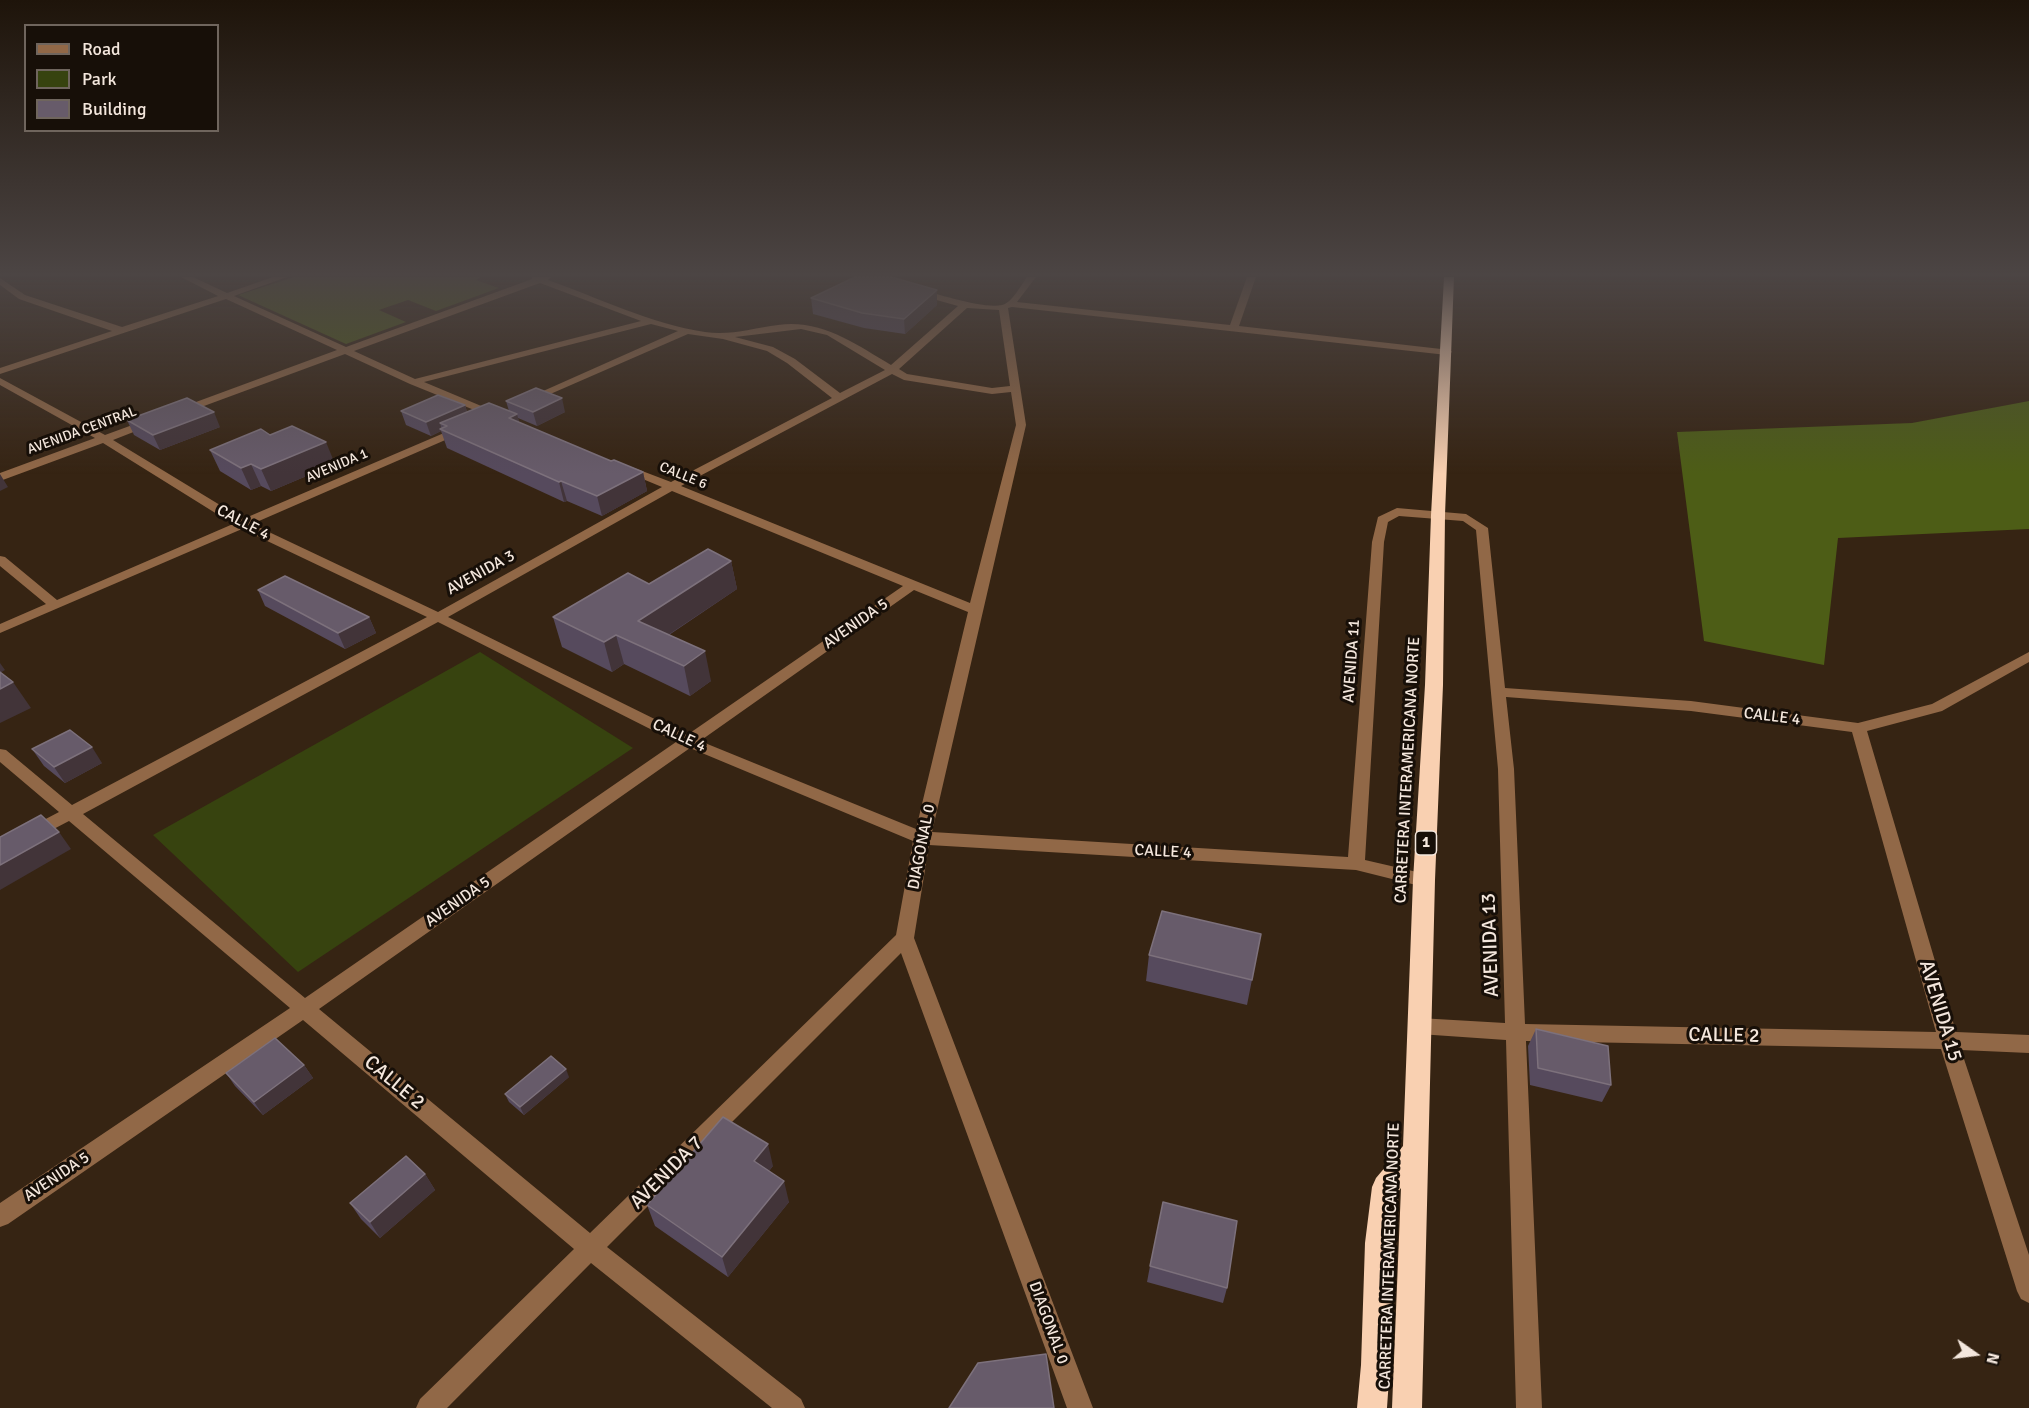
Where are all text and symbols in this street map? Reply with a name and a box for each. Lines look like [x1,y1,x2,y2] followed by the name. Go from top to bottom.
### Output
[24,24,219,132] legend
[82,38,121,60] text: Road
[82,68,117,90] text: Park
[82,98,146,120] text: Building
[25,403,139,459] street label: AVENIDA CENTRAL
[304,445,370,487] street label: AVENIDA 1
[657,459,709,493] street label: CALLE 6
[213,501,273,545] street label: CALLE 4
[444,546,518,600] street label: AVENIDA 3
[820,595,892,653] street label: AVENIDA 5
[1340,619,1364,703] street label: AVENIDA 11
[1391,636,1425,904] street label: CARRETERA INTERAMERICANA NORTE
[1743,704,1801,730] street label: CALLE 4
[649,715,709,757] street label: CALLE 4
[904,803,940,891] street label: DIAGONAL 0
[1416,831,1436,855] road number: 1
[1134,841,1192,863] street label: CALLE 4
[422,873,494,931] street label: AVENIDA 5
[1477,892,1505,998] street label: AVENIDA 13
[1913,958,1967,1064] street label: AVENIDA 15
[1688,1023,1760,1049] street label: CALLE 2
[359,1051,429,1115] street label: CALLE 2
[1376,1122,1404,1390] street label: CARRETERA INTERAMERICANA NORTE
[625,1131,709,1215] street label: AVENIDA 7
[21,1148,93,1206] street label: AVENIDA 5
[1024,1279,1072,1367] street label: DIAGONAL 0
[1945,1324,2005,1384] north arrow
[1981,1351,2004,1366] text: N

